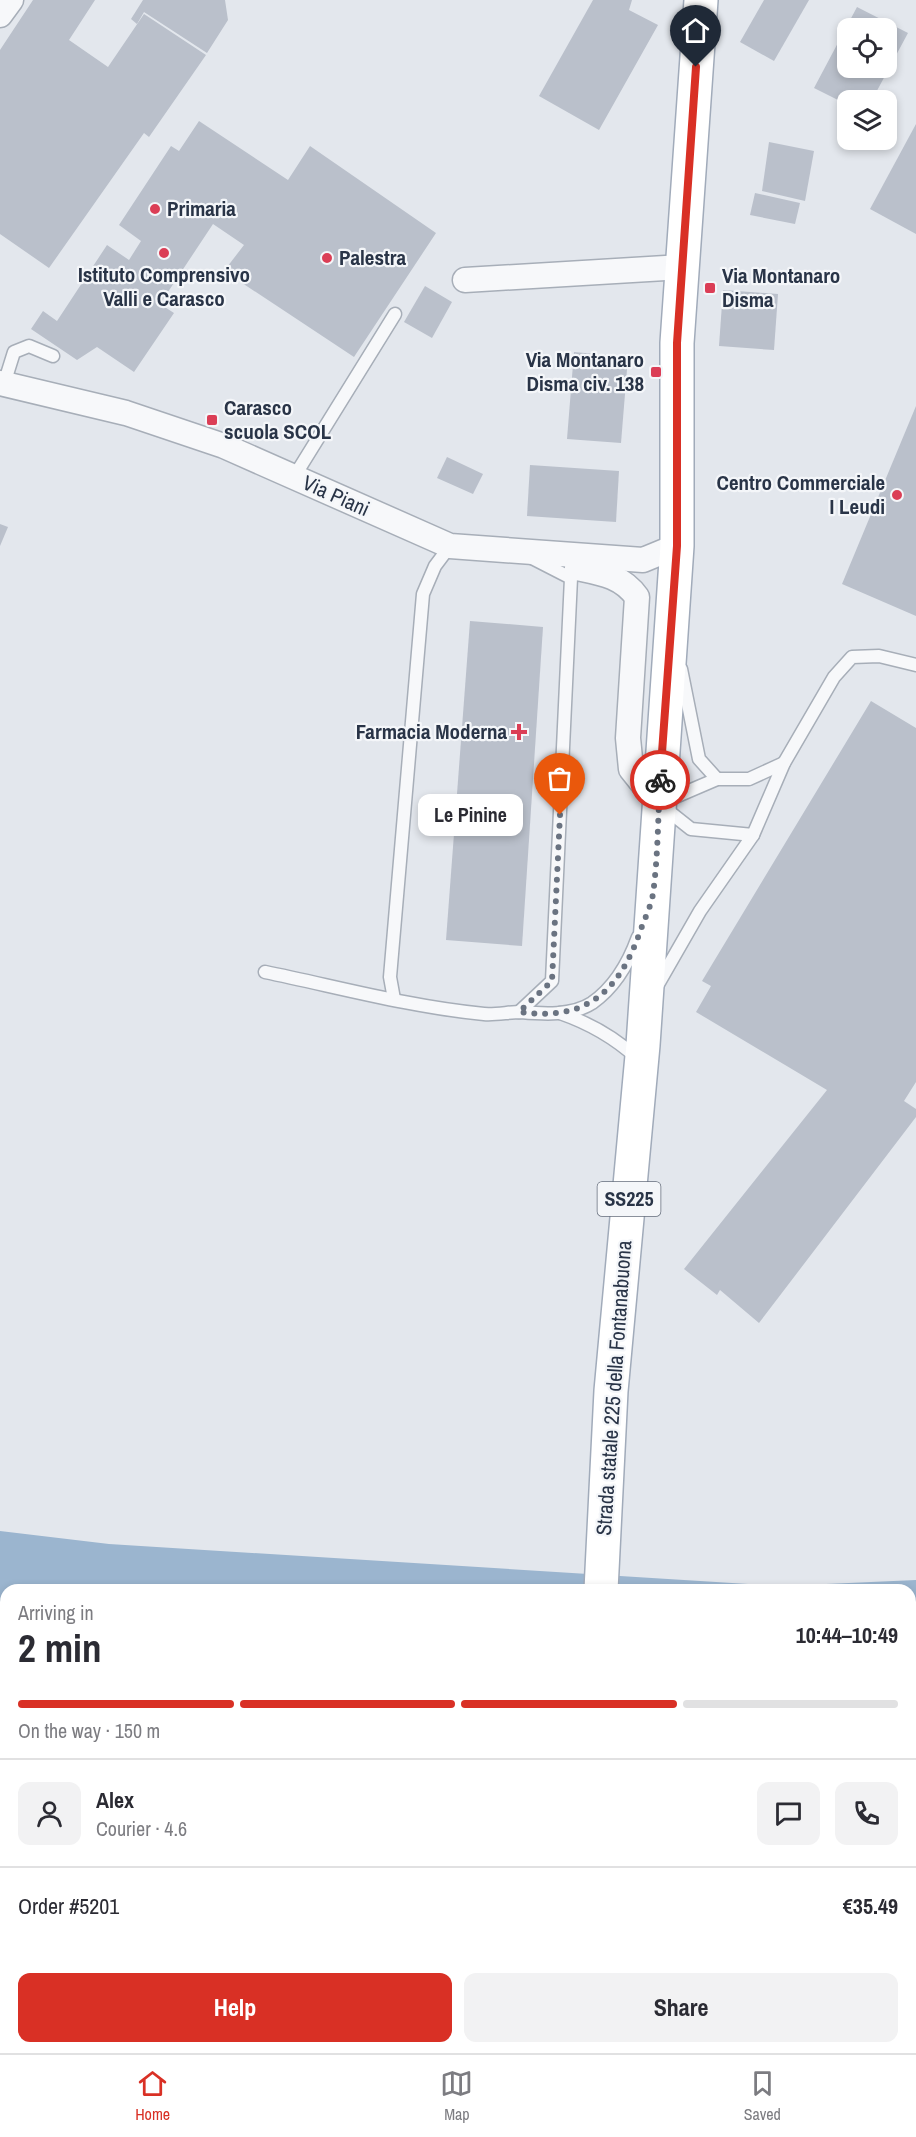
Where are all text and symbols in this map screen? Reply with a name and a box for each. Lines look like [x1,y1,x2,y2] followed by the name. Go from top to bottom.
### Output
[670,5,721,67] pin
[679,14,712,47] icon: home
[837,18,897,150] map controls
[837,18,897,78] button: locate
[837,90,897,150] button: layers
[167,194,236,223] place label: Primaria
[148,202,162,216] marker: Primaria
[339,243,406,272] place label: Palestra
[157,246,171,260] marker: Istituto Comprensivo Valli e Carasco
[320,251,334,265] marker: Palestra
[78,260,250,313] place label: Istituto Comprensivo Valli e Carasco
[722,261,840,314] place label: Via Montanaro Disma
[703,281,717,295] marker: Via Montanaro Disma
[526,345,644,398] place label: Via Montanaro Disma civ. 138
[649,365,663,379] marker: Via Montanaro Disma civ. 138
[224,393,332,446] place label: Carasco scuola SCOL
[205,413,219,427] marker: Carasco scuola SCOL
[298,468,374,523] street label: Via Piani
[717,468,885,521] place label: Centro Commerciale I Leudi
[890,488,904,502] marker: Centro Commerciale I Leudi
[356,717,507,746] place label: Farmacia Moderna
[512,725,526,739] marker: Farmacia Moderna
[630,750,690,810] courier
[534,753,585,815] pin
[543,762,576,795] icon: bag
[644,764,677,797] icon: bike
[419,794,524,836] callout: Le Pinine
[434,801,507,828] text: Le Pinine
[598,1182,660,1216] road number: SS225
[589,1239,638,1537] street label: Strada statale 225 della Fontanabuona
[18,1599,94,1626] text: Arriving in
[796,1620,898,1650] text: 10:44–10:49
[18,1622,102,1674] text: 2 min
[18,1717,160,1744] text: On the way · 150 m
[18,1782,81,1845] button: person
[757,1782,820,1845] button: chat
[835,1782,898,1845] button: phone
[96,1785,134,1815] text: Alex
[96,1815,187,1842] text: Courier · 4.6
[18,1891,119,1921] text: Order #5201
[843,1891,898,1921] text: €35.49
[18,1973,452,2042] button: Help
[464,1973,898,2042] button: Share
[135,2067,170,2125] tab: Home
[440,2067,473,2125] tab: Map
[744,2067,781,2125] tab: Saved

